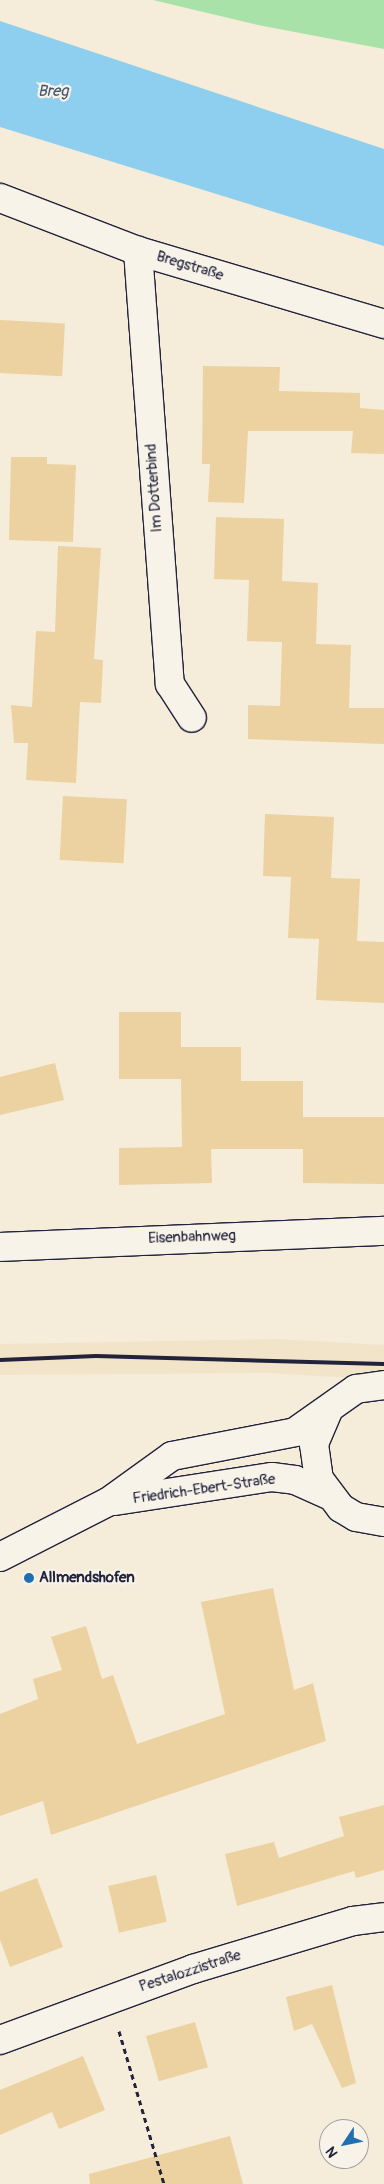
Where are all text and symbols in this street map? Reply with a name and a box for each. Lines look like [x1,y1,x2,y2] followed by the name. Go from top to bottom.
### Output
[38,81,68,101] water label: Breg
[154,247,226,285] street label: Bregstraße
[142,443,166,533] street label: Im Dotterbind
[148,1226,236,1248] street label: Eisenbahnweg
[131,1470,277,1508] street label: Friedrich-Ebert-Straße
[39,1569,135,1587] place label: Allmendshofen
[23,1572,35,1584] marker: Allmendshofen
[137,1946,243,1996] street label: Pestalozzistraße
[319,2119,369,2169] north arrow
[322,2143,342,2161] text: N

